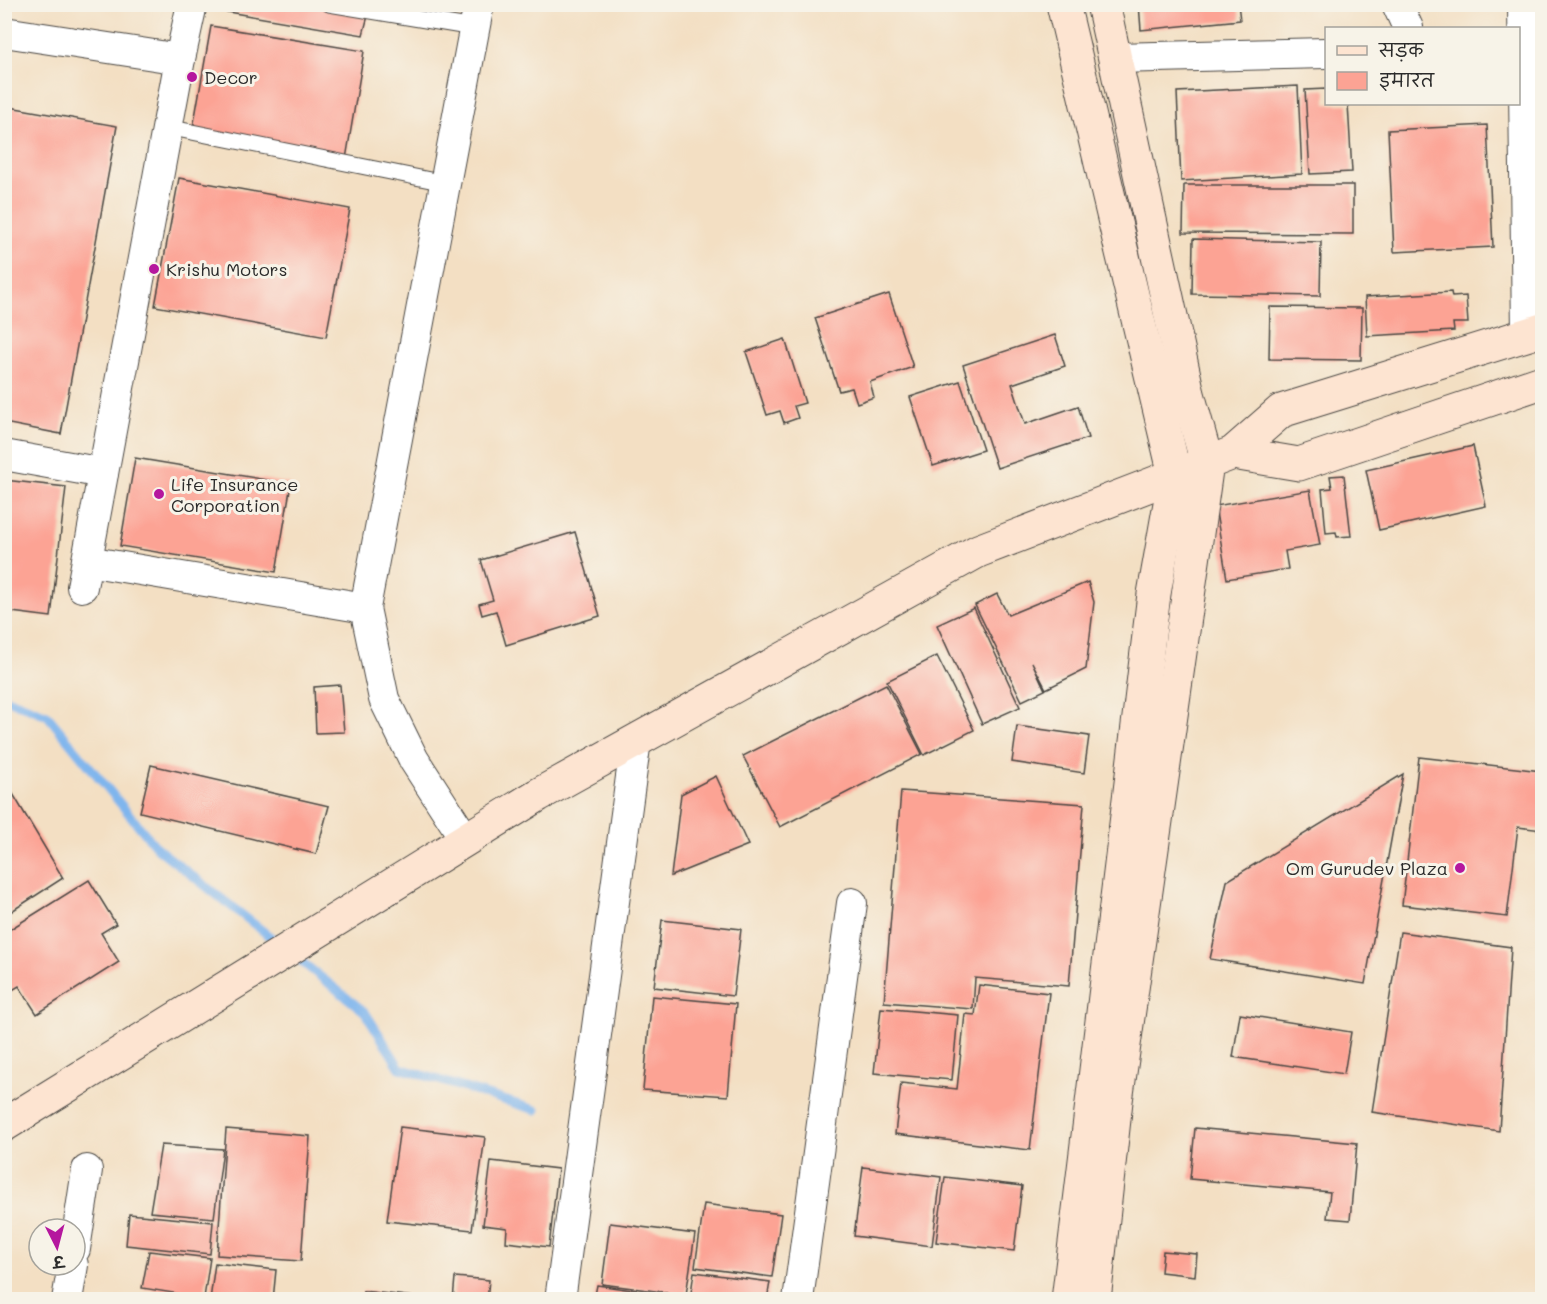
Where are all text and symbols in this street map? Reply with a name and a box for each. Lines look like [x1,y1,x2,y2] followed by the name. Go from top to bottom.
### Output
[1325,27,1520,105] legend
[1378,38,1424,62] text: सड़क
[204,65,258,89] place label: Decor
[1379,68,1435,92] text: इमारत
[185,70,199,84] marker: Decor
[166,257,287,281] place label: Krishu Motors
[147,262,161,276] marker: Krishu Motors
[171,472,298,517] place label: Life Insurance Corporation
[152,487,166,501] marker: Life Insurance Corporation
[1286,856,1448,880] place label: Om Gurudev Plaza
[1453,861,1467,875] marker: Om Gurudev Plaza
[27,1217,87,1277] north arrow
[51,1251,67,1274] text: उ

